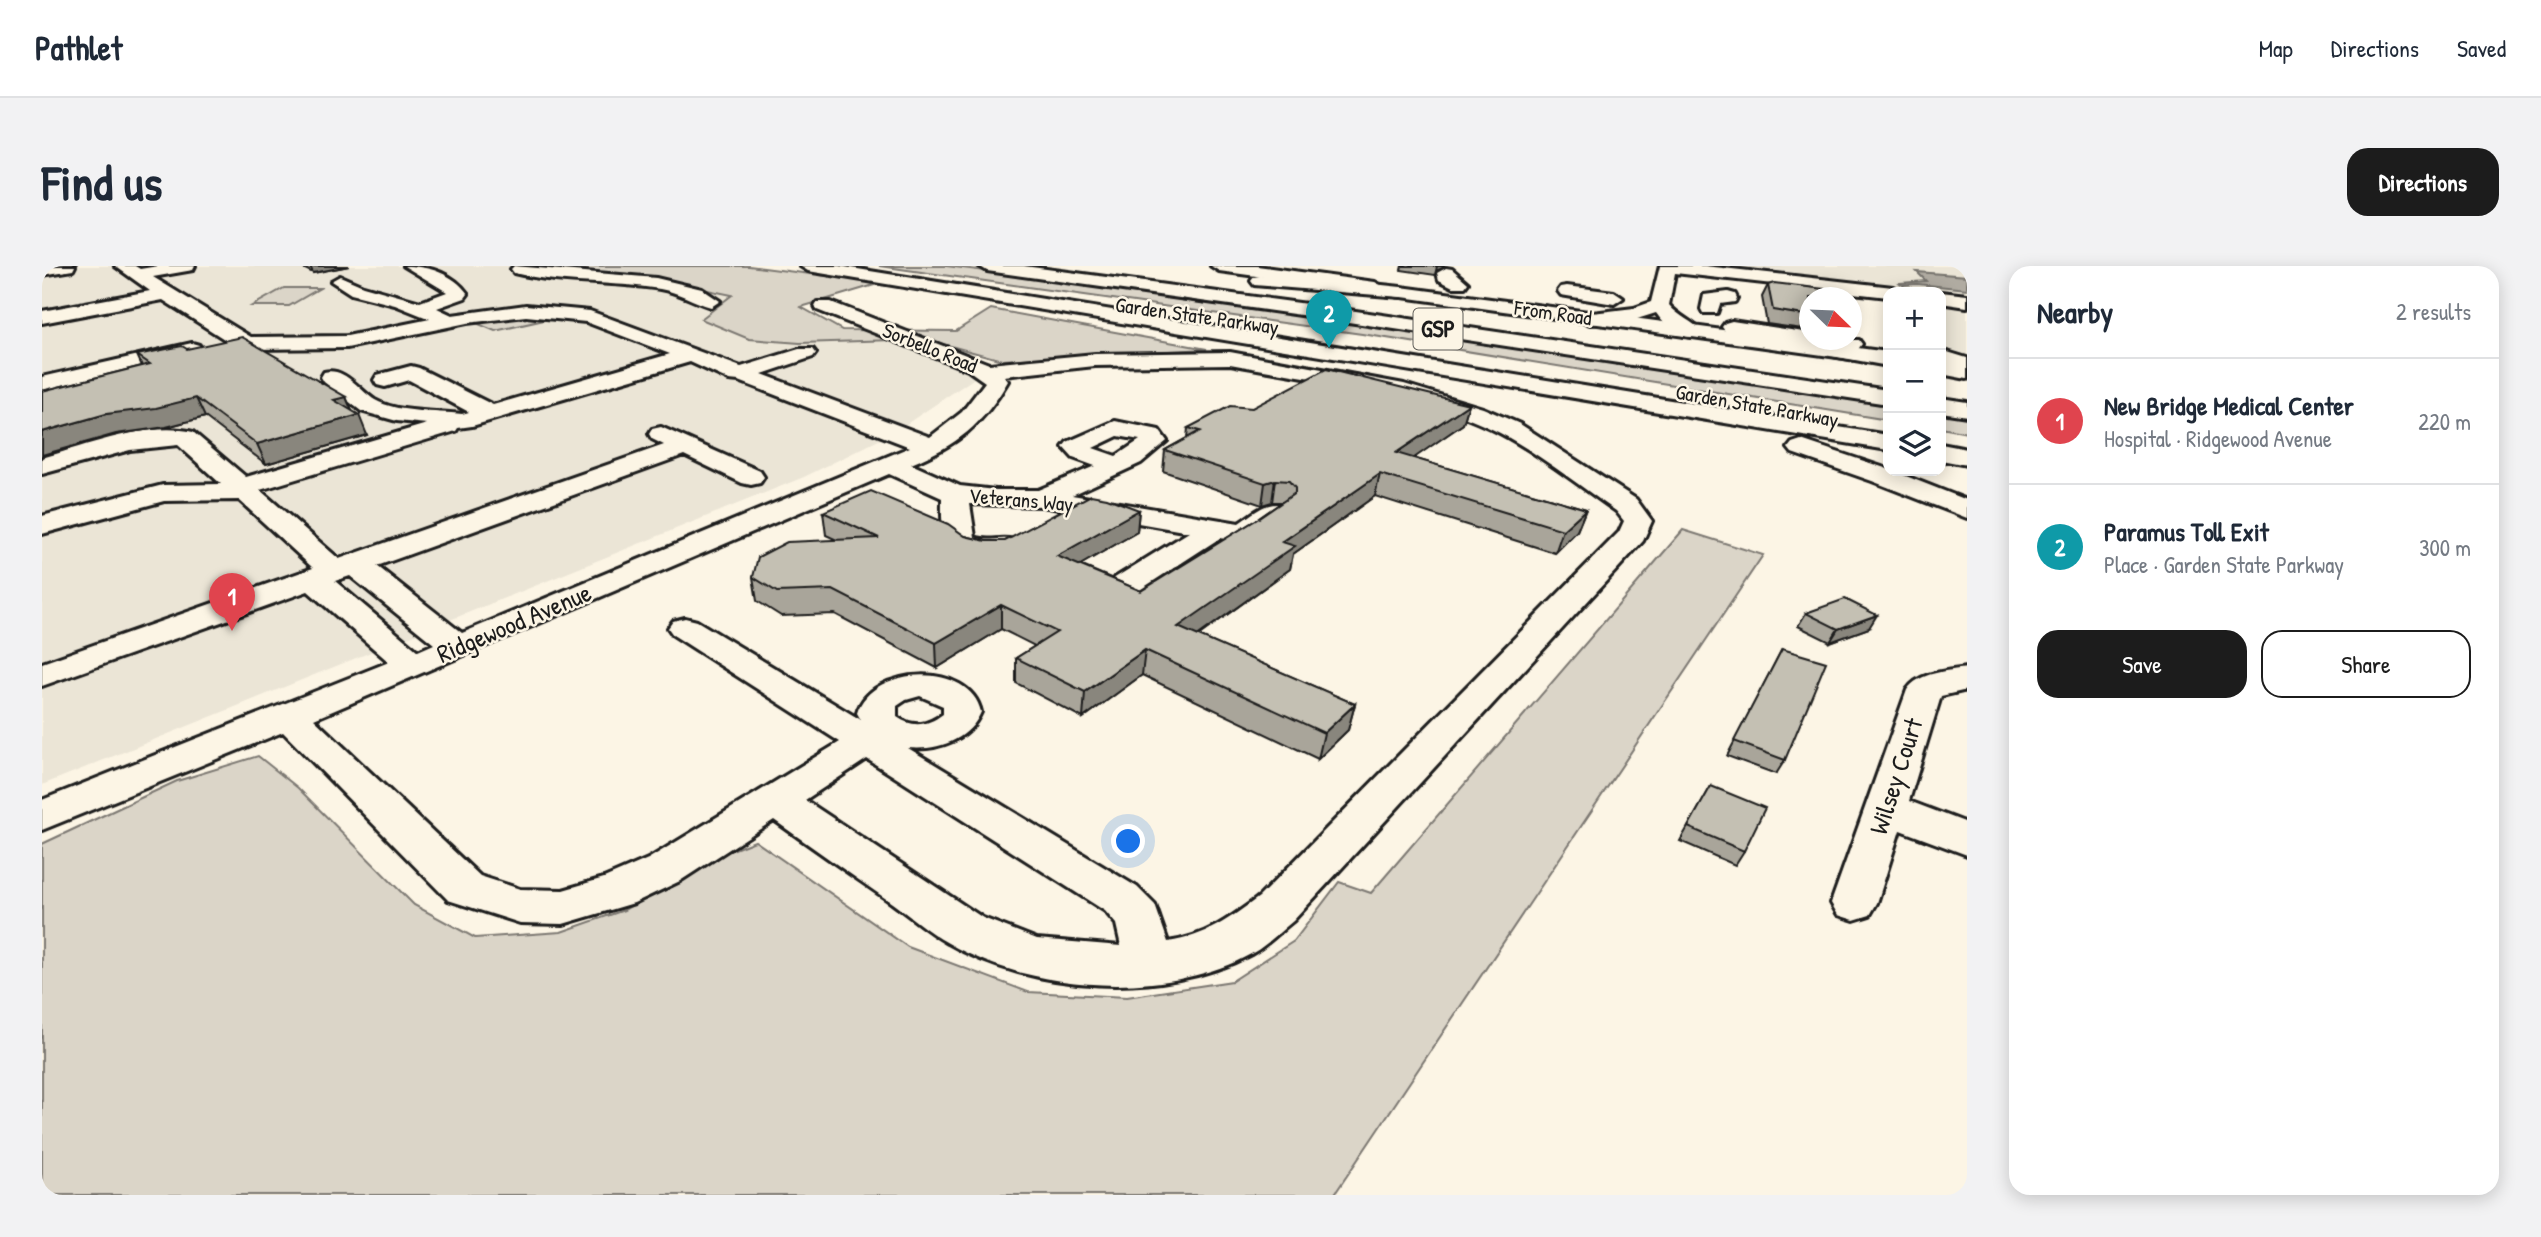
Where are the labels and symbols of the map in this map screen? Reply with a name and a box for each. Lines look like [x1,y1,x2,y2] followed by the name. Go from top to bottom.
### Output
[1799,287,1862,350] north arrow
[1113,290,1281,341] street label: Garden State Parkway
[1306,290,1352,348] pin: 2
[1511,293,1594,332] street label: From Road
[1414,308,1462,350] road number: GSP
[878,315,982,380] street label: Sorbello Road
[1673,377,1841,434] street label: Garden State Parkway
[968,481,1074,519] street label: Veterans Way
[209,573,255,631] pin: 1
[431,574,596,671] street label: Ridgewood Avenue
[1860,712,1931,838] street label: Wilsey Court
[1111,824,1145,858] your location

